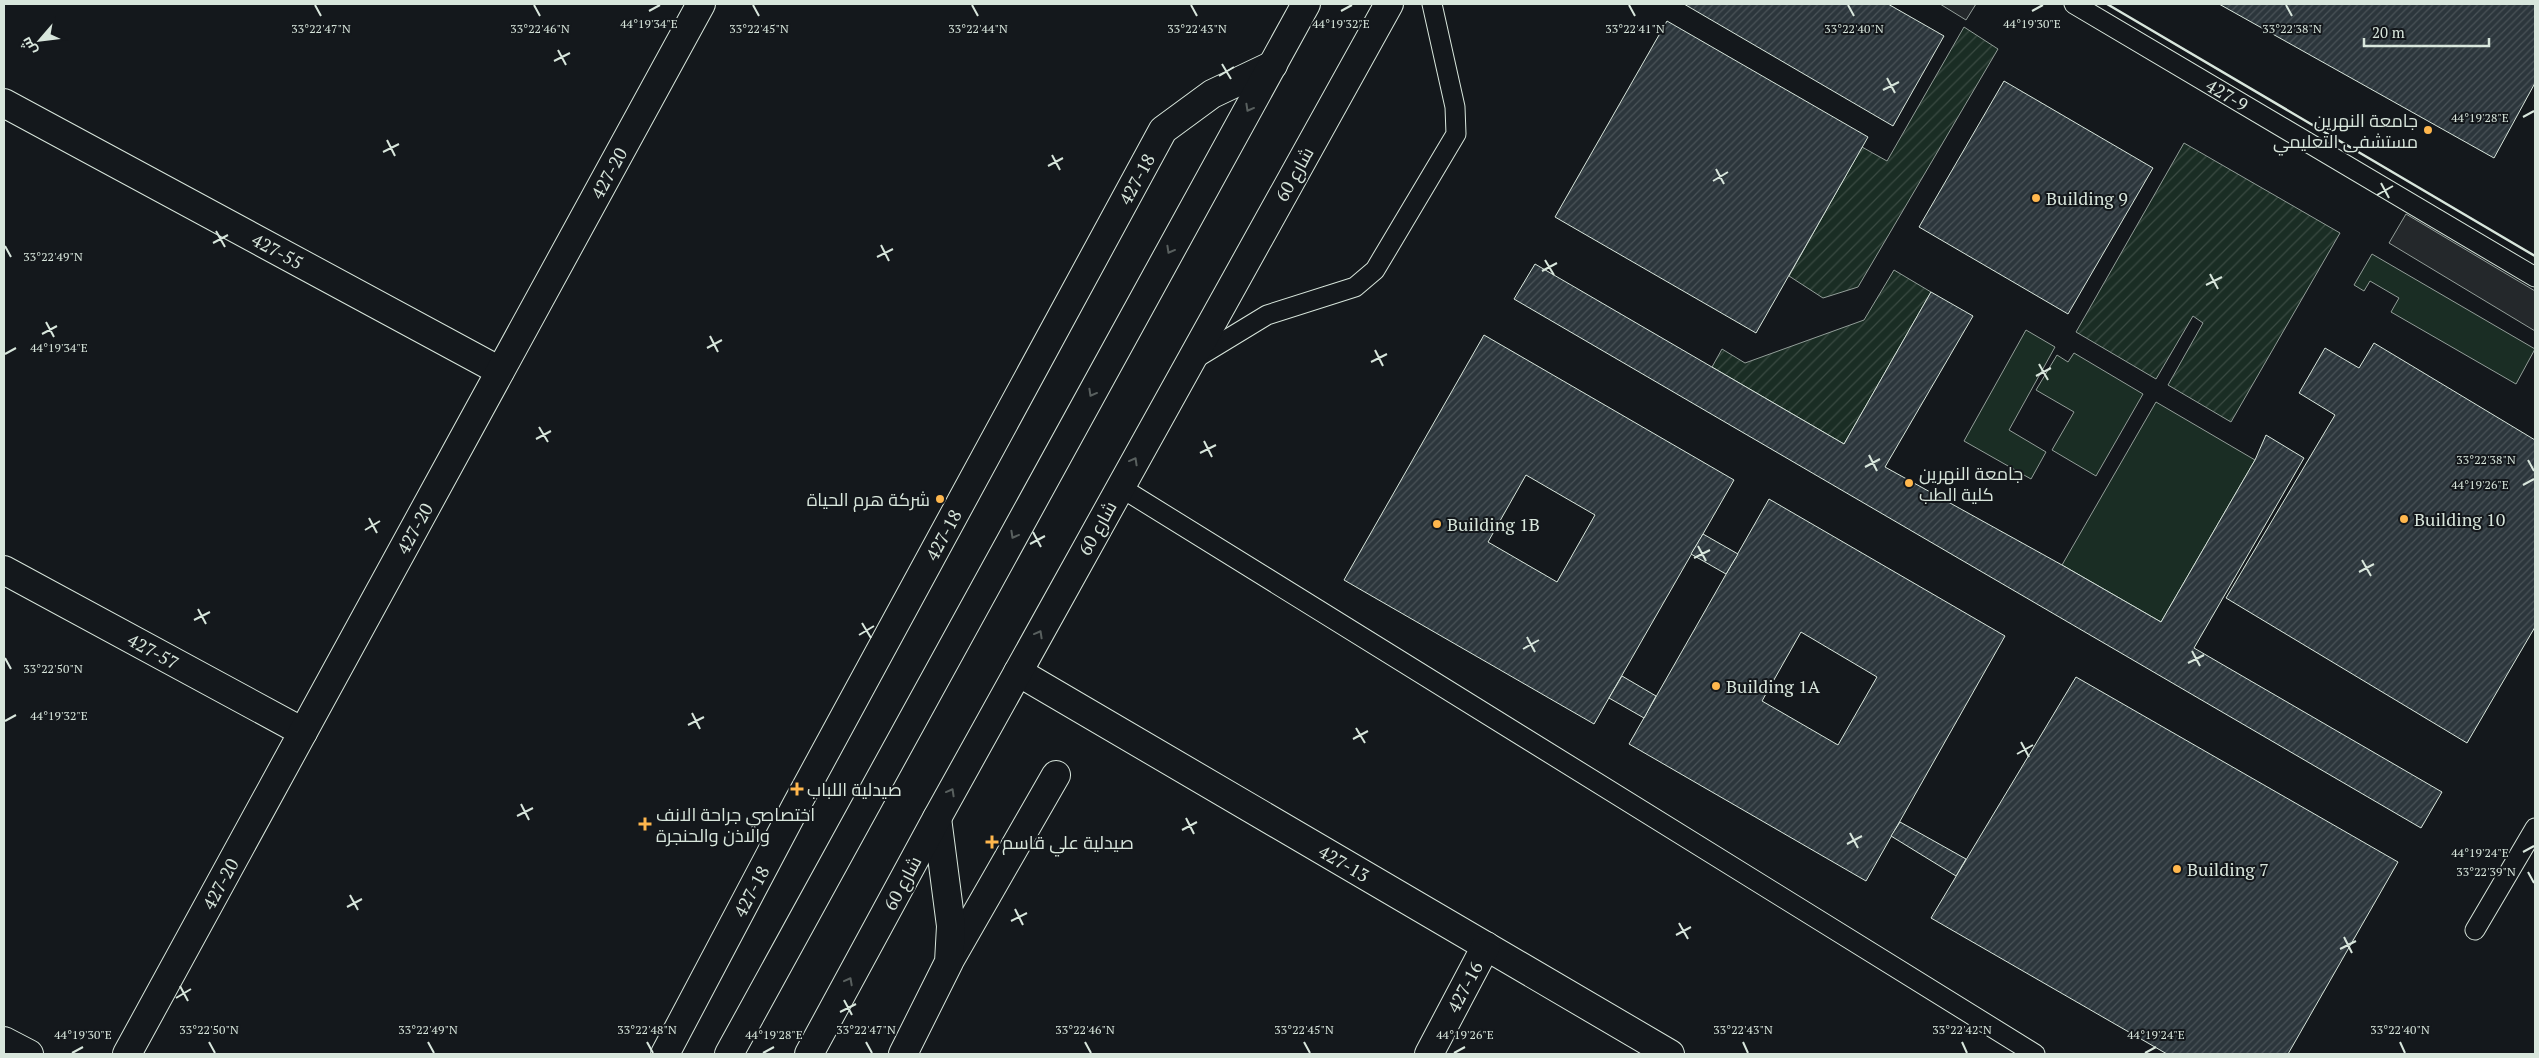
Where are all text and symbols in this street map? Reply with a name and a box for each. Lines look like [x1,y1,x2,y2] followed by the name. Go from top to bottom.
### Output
[15,15,65,65] north arrow
[2364,15,2489,47] scale bar
[620,16,678,31] text: 44°19'34"E
[1312,16,1370,31] text: 44°19'32"E
[2003,16,2061,31] text: 44°19'30"E
[291,21,351,36] text: 33°22'47"N
[510,21,570,36] text: 33°22'46"N
[729,21,789,36] text: 33°22'45"N
[948,21,1008,36] text: 33°22'44"N
[1167,21,1227,36] text: 33°22'43"N
[1605,21,1665,36] text: 33°22'41"N
[1824,21,1884,36] text: 33°22'40"N
[2262,21,2322,36] text: 33°22'38"N
[2372,22,2405,42] text: 20 m
[15,34,41,59] text: ش
[2202,73,2253,117] street label: 427-9
[1245,103,1255,112] one-way arrow
[2273,108,2418,156] place label: جامعة النهرين مستشفى التعليمي
[2451,110,2509,125] text: 44°19'28"E
[2422,124,2434,136] marker: جامعة النهرين مستشفى التعليمي
[585,143,632,203] street label: 427-20
[1269,143,1320,206] street label: شارع 60
[1113,149,1160,209] street label: 427-18
[2046,186,2128,210] place label: Building 9
[2030,192,2042,204] marker: Building 9
[248,227,307,274] street label: 427-55
[1167,245,1177,254] one-way arrow
[23,249,83,264] text: 33°22'49"N
[30,340,88,355] text: 44°19'34"E
[1088,387,1098,396] one-way arrow
[2456,452,2516,467] text: 33°22'38"N
[1128,458,1138,467] one-way arrow
[1919,461,2023,506] place label: جامعة النهرين كلية الطب
[1903,477,1915,489] marker: جامعة النهرين كلية الطب
[2451,477,2509,492] text: 44°19'26"E
[807,487,930,512] place label: شركة هرم الحياة
[934,493,946,505] marker: شركة هرم الحياة
[1072,497,1123,560] street label: شارع 60
[391,499,438,558] street label: 427-20
[920,505,967,565] street label: 427-18
[2414,507,2505,531] place label: Building 10
[1447,512,1540,536] place label: Building 1B
[2398,513,2410,525] marker: Building 10
[1431,518,1443,530] marker: Building 1B
[1010,530,1020,539] one-way arrow
[124,627,183,675] street label: 427-57
[1032,631,1042,640] one-way arrow
[23,661,83,676] text: 33°22'50"N
[1726,674,1821,698] place label: Building 1A
[1710,680,1722,692] marker: Building 1A
[30,708,88,723] text: 44°19'32"E
[807,777,902,801] place label: صيدلية اللباب
[791,783,803,795] marker: صيدلية اللباب
[945,788,955,797] one-way arrow
[656,802,815,847] place label: اختصاصي جراحة الانف والاذن والحنجرة
[638,817,652,831] marker: اختصاصي جراحة الانف والاذن والحنجرة
[1002,830,1134,857] place label: صيدلية علي قاسم
[986,836,998,848] marker: صيدلية علي قاسم
[1314,839,1374,887] street label: 427-13
[2451,845,2509,860] text: 44°19'24"E
[878,852,927,915] street label: شارع 60
[196,854,244,914] street label: 427-20
[2187,857,2269,881] place label: Building 7
[728,861,774,921] street label: 427-18
[2171,863,2183,875] marker: Building 7
[2456,864,2516,879] text: 33°22'39"N
[1441,957,1488,1017] street label: 427-16
[842,977,852,986] one-way arrow
[179,1022,239,1037] text: 33°22'50"N
[398,1022,458,1037] text: 33°22'49"N
[617,1022,677,1037] text: 33°22'48"N
[836,1022,896,1037] text: 33°22'47"N
[1055,1022,1115,1037] text: 33°22'46"N
[1274,1022,1334,1037] text: 33°22'45"N
[1713,1022,1773,1037] text: 33°22'43"N
[1932,1022,1992,1037] text: 33°22'42"N
[2370,1022,2430,1037] text: 33°22'40"N
[54,1027,112,1042] text: 44°19'30"E
[745,1027,803,1042] text: 44°19'28"E
[1436,1027,1494,1042] text: 44°19'26"E
[2127,1027,2185,1042] text: 44°19'24"E

